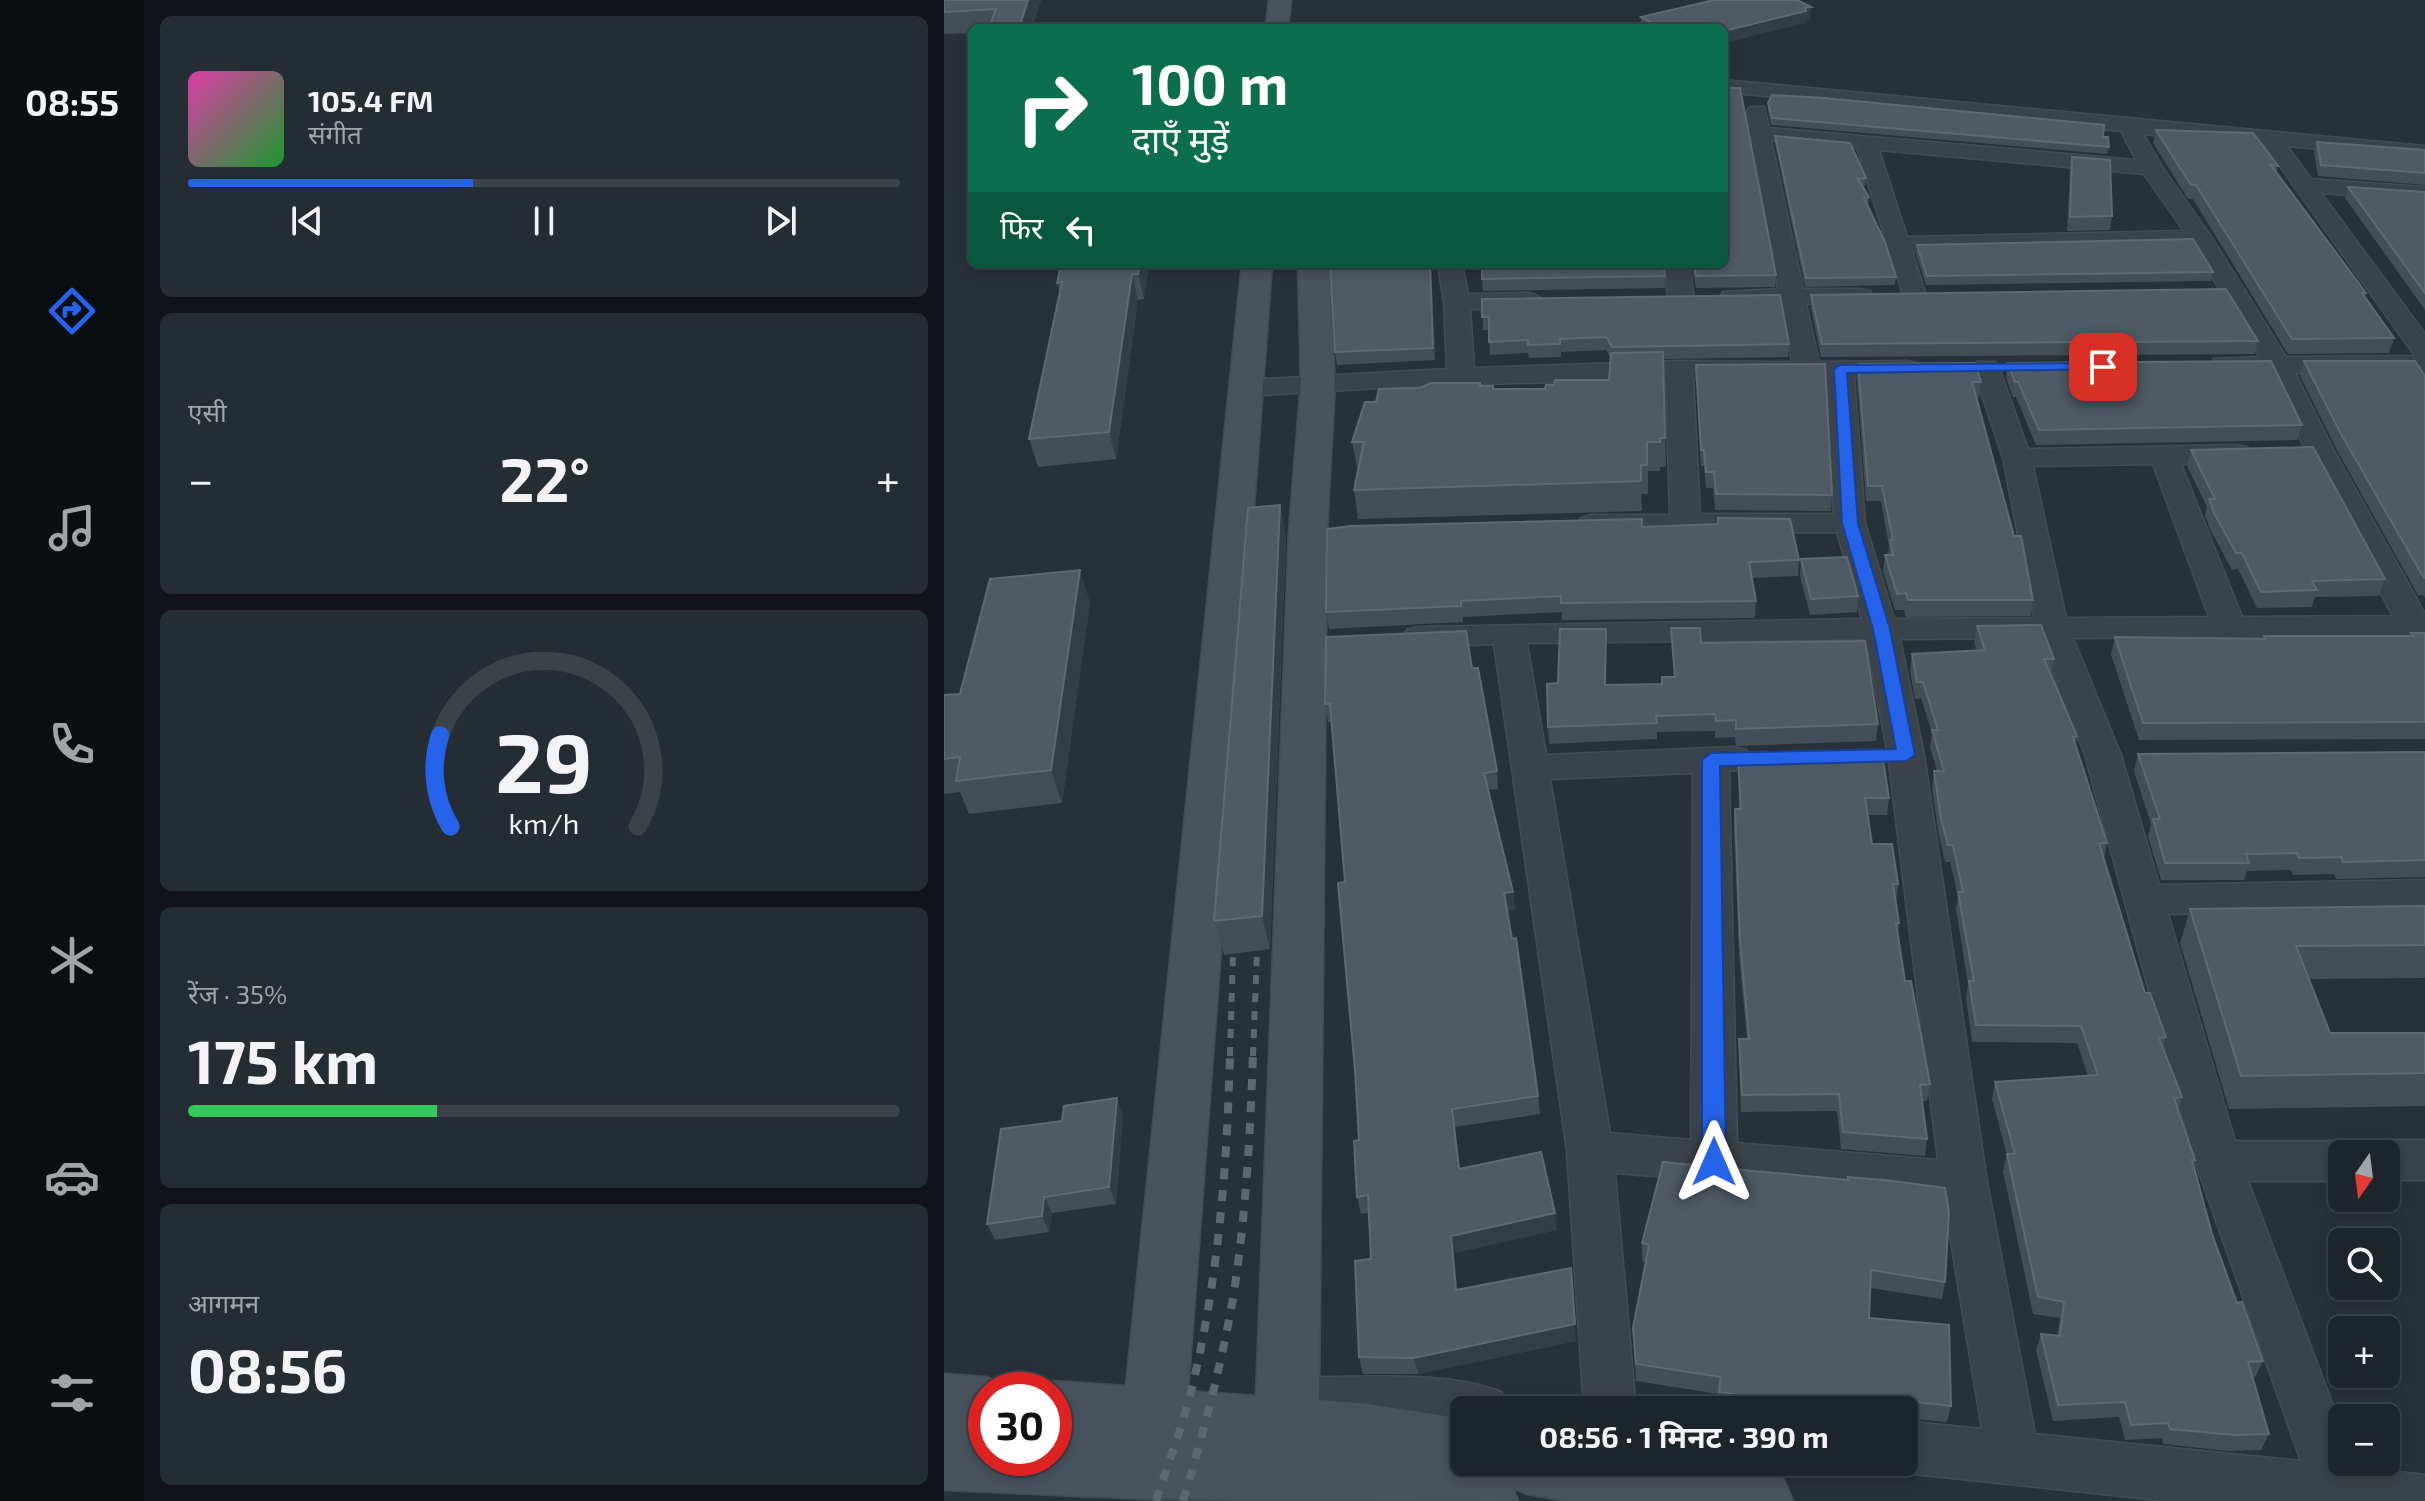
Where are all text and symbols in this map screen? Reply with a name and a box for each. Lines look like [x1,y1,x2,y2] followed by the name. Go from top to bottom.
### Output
[1132,49,1288,116] text: 100 m
[1000,56,1104,160] icon: right
[25,80,119,123] text: 08:55
[308,82,433,118] text: 105.4 FM
[1132,117,1229,160] text: दाएँ मुड़ें
[308,118,362,149] text: संगीत
[285,199,329,243] icon: previous
[522,199,566,243] icon: pause
[759,199,803,243] icon: next
[1059,208,1103,252] icon: left
[1000,209,1043,245] text: फिर
[44,283,100,339] icon: directions
[2069,333,2137,401] pin
[2081,345,2125,389] icon: arrive
[188,396,227,427] text: एसी
[500,442,590,514] text: 22°
[188,452,214,505] text: −
[876,452,900,505] text: +
[44,500,100,556] icon: music
[495,709,593,809] text: 29
[44,716,100,772] icon: phone
[509,805,579,840] text: km/h
[44,932,100,988] icon: climate
[188,978,287,1009] text: रेंज · 35%
[188,1024,378,1096] text: 175 km
[1672,1120,1756,1204] position arrow
[2328,1140,2400,1212] north arrow
[2328,1140,2400,1476] map controls
[44,1149,100,1205] icon: car
[2328,1228,2400,1300] button: search
[188,1287,259,1318] text: आगमन
[2328,1316,2400,1388] button: +
[188,1333,347,1405] text: 08:56
[44,1365,100,1421] icon: filters
[968,1372,1072,1476] speed limit sign: 30
[2328,1404,2400,1476] button: −
[1539,1418,1829,1454] text: 08:56 · 1 मिनट · 390 m

